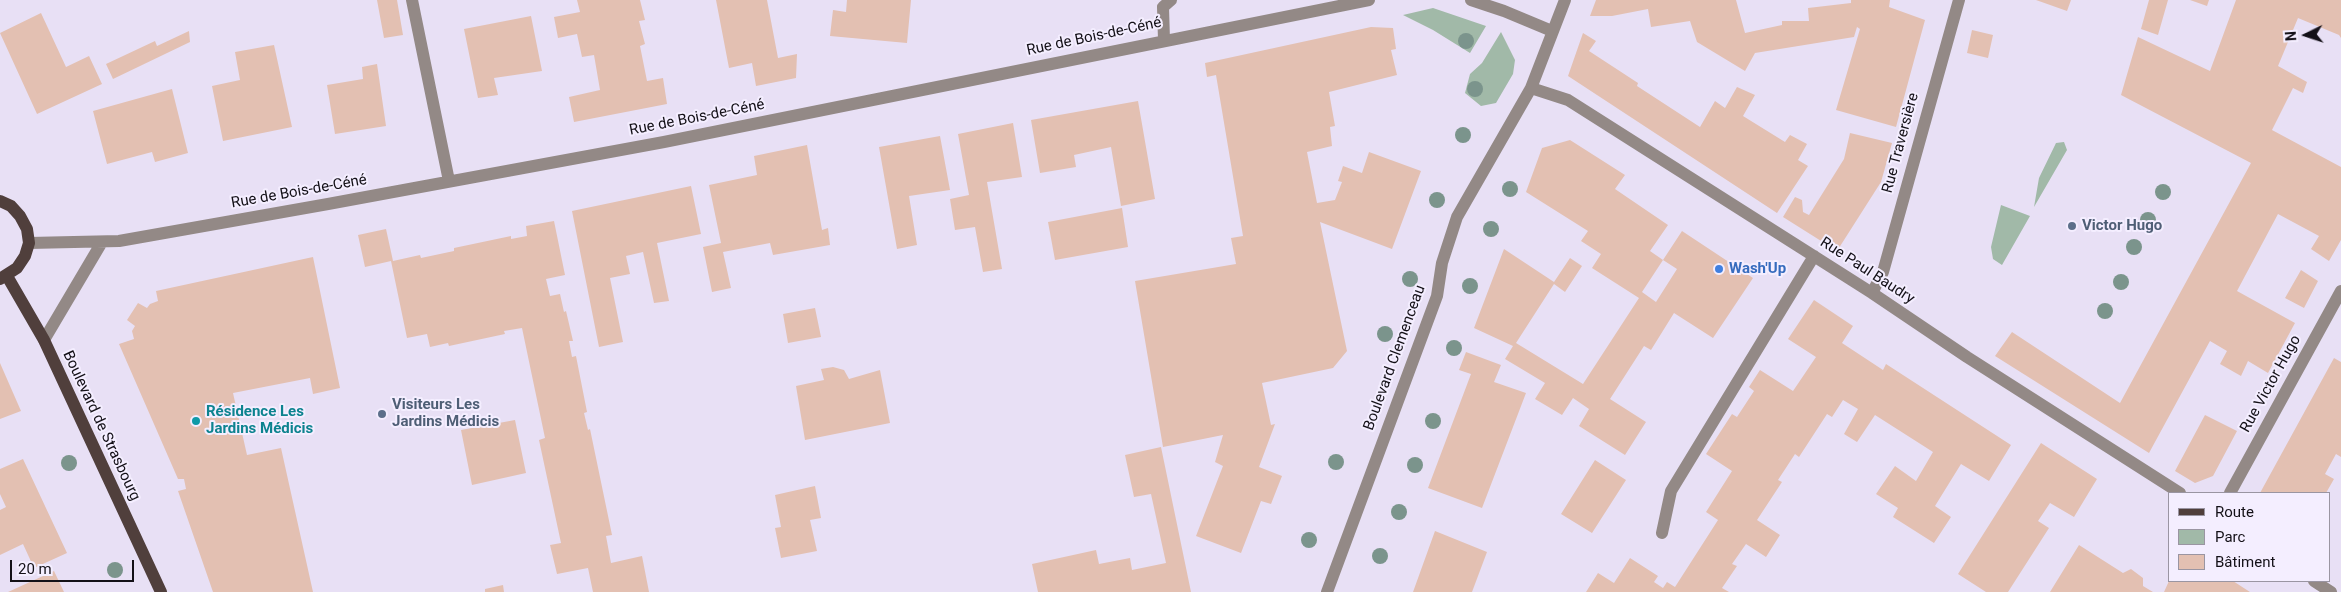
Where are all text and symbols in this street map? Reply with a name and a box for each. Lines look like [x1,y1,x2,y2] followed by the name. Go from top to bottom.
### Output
[2281,10,2331,60] north arrow
[1025,14,1163,60] street label: Rue de Bois-de-Céné
[2283,31,2299,42] text: N
[1879,91,1923,195] street label: Rue Traversière
[628,96,766,140] street label: Rue de Bois-de-Céné
[230,171,368,213] street label: Rue de Bois-de-Céné
[2082,217,2162,235] place label: Victor Hugo
[2066,220,2078,232] marker: Victor Hugo
[1816,234,1918,308] street label: Rue Paul Baudry
[1729,260,1786,278] place label: Wash'Up
[1713,263,1725,275] marker: Wash'Up
[1360,283,1430,433] street label: Boulevard Clemenceau
[2237,332,2305,436] street label: Rue Victor Hugo
[58,348,144,504] street label: Boulevard de Strasbourg
[392,396,499,431] place label: Visiteurs Les Jardins Médicis
[206,403,313,438] place label: Résidence Les Jardins Médicis
[376,408,388,420] marker: Visiteurs Les Jardins Médicis
[190,415,202,427] marker: Résidence Les Jardins Médicis
[2168,492,2331,582] legend
[2215,503,2254,521] text: Route
[2215,528,2245,546] text: Parc
[12,550,136,582] scale bar
[2215,553,2275,571] text: Bâtiment
[18,560,52,578] text: 20 m

